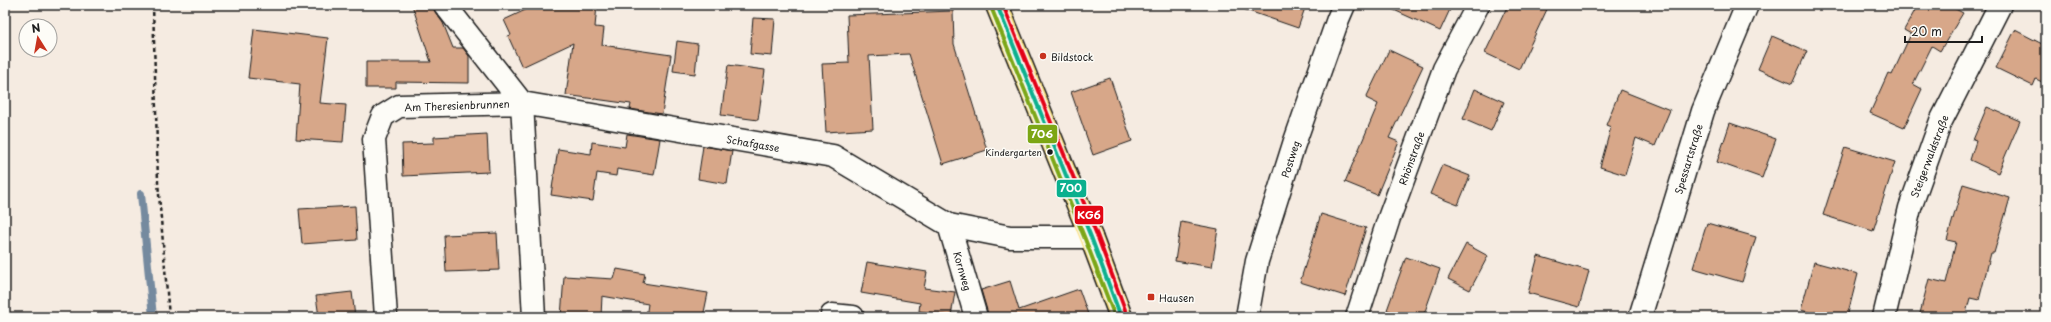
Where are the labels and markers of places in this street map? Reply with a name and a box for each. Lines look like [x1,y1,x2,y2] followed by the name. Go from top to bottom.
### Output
[1051,49,1094,64] place label: Bildstock
[1038,51,1048,61] marker: Bildstock
[985,145,1042,159] place label: Kindergarten
[1045,147,1055,157] marker: Kindergarten
[1159,290,1194,305] place label: Hausen
[1146,292,1156,302] marker: Hausen

